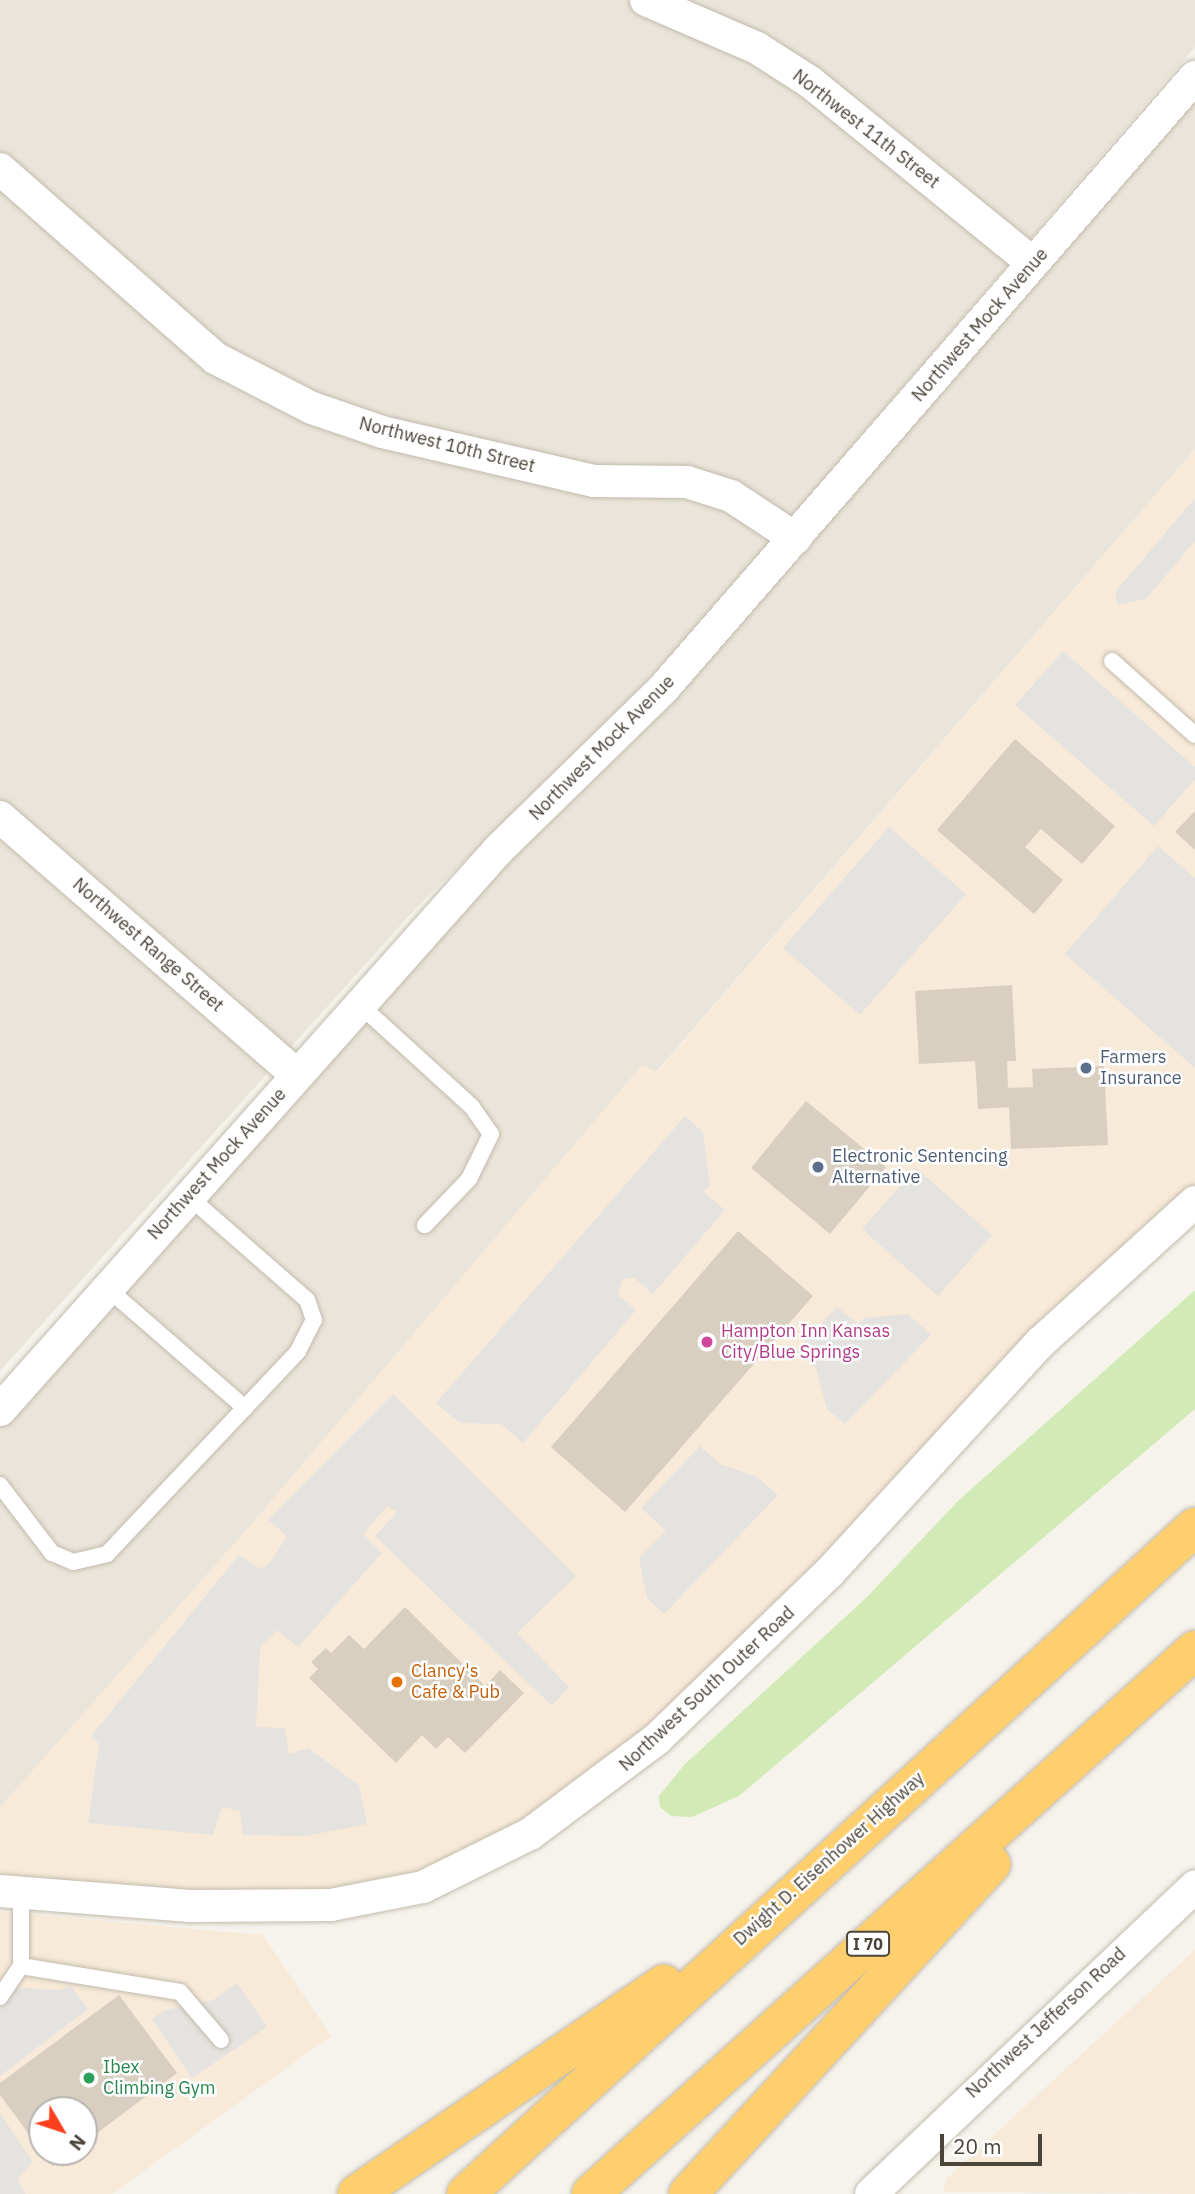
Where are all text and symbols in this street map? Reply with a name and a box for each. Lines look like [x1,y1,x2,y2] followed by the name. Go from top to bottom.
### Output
[788,65,944,193] street label: Northwest 11th Street
[907,244,1053,406] street label: Northwest Mock Avenue
[357,413,537,477] street label: Northwest 10th Street
[525,671,679,825] street label: Northwest Mock Avenue
[68,874,228,1016] street label: Northwest Range Street
[1100,1047,1182,1090] place label: Farmers Insurance
[1078,1060,1094,1076] marker: Farmers Insurance
[143,1084,291,1244] street label: Northwest Mock Avenue
[832,1146,1007,1188] place label: Electronic Sentencing Alternative
[810,1159,826,1175] marker: Electronic Sentencing Alternative
[721,1321,890,1364] place label: Hampton Inn Kansas City/Blue Springs
[699,1334,715,1350] marker: Hampton Inn Kansas City/Blue Springs
[615,1602,799,1776] street label: Northwest South Outer Road
[411,1661,500,1704] place label: Clancy's Cafe & Pub
[389,1674,405,1690] marker: Clancy's Cafe & Pub
[729,1768,929,1950] street label: Dwight D. Eisenhower Highway
[845,1932,891,1956] road number: I 70
[962,1943,1130,2103] street label: Northwest Jefferson Road
[103,2057,215,2100] place label: Ibex Climbing Gym
[81,2070,97,2086] marker: Ibex Climbing Gym
[28,2096,98,2166] north arrow
[943,2120,1044,2164] scale bar
[64,2130,91,2156] text: N
[953,2132,1002,2160] text: 20 m

